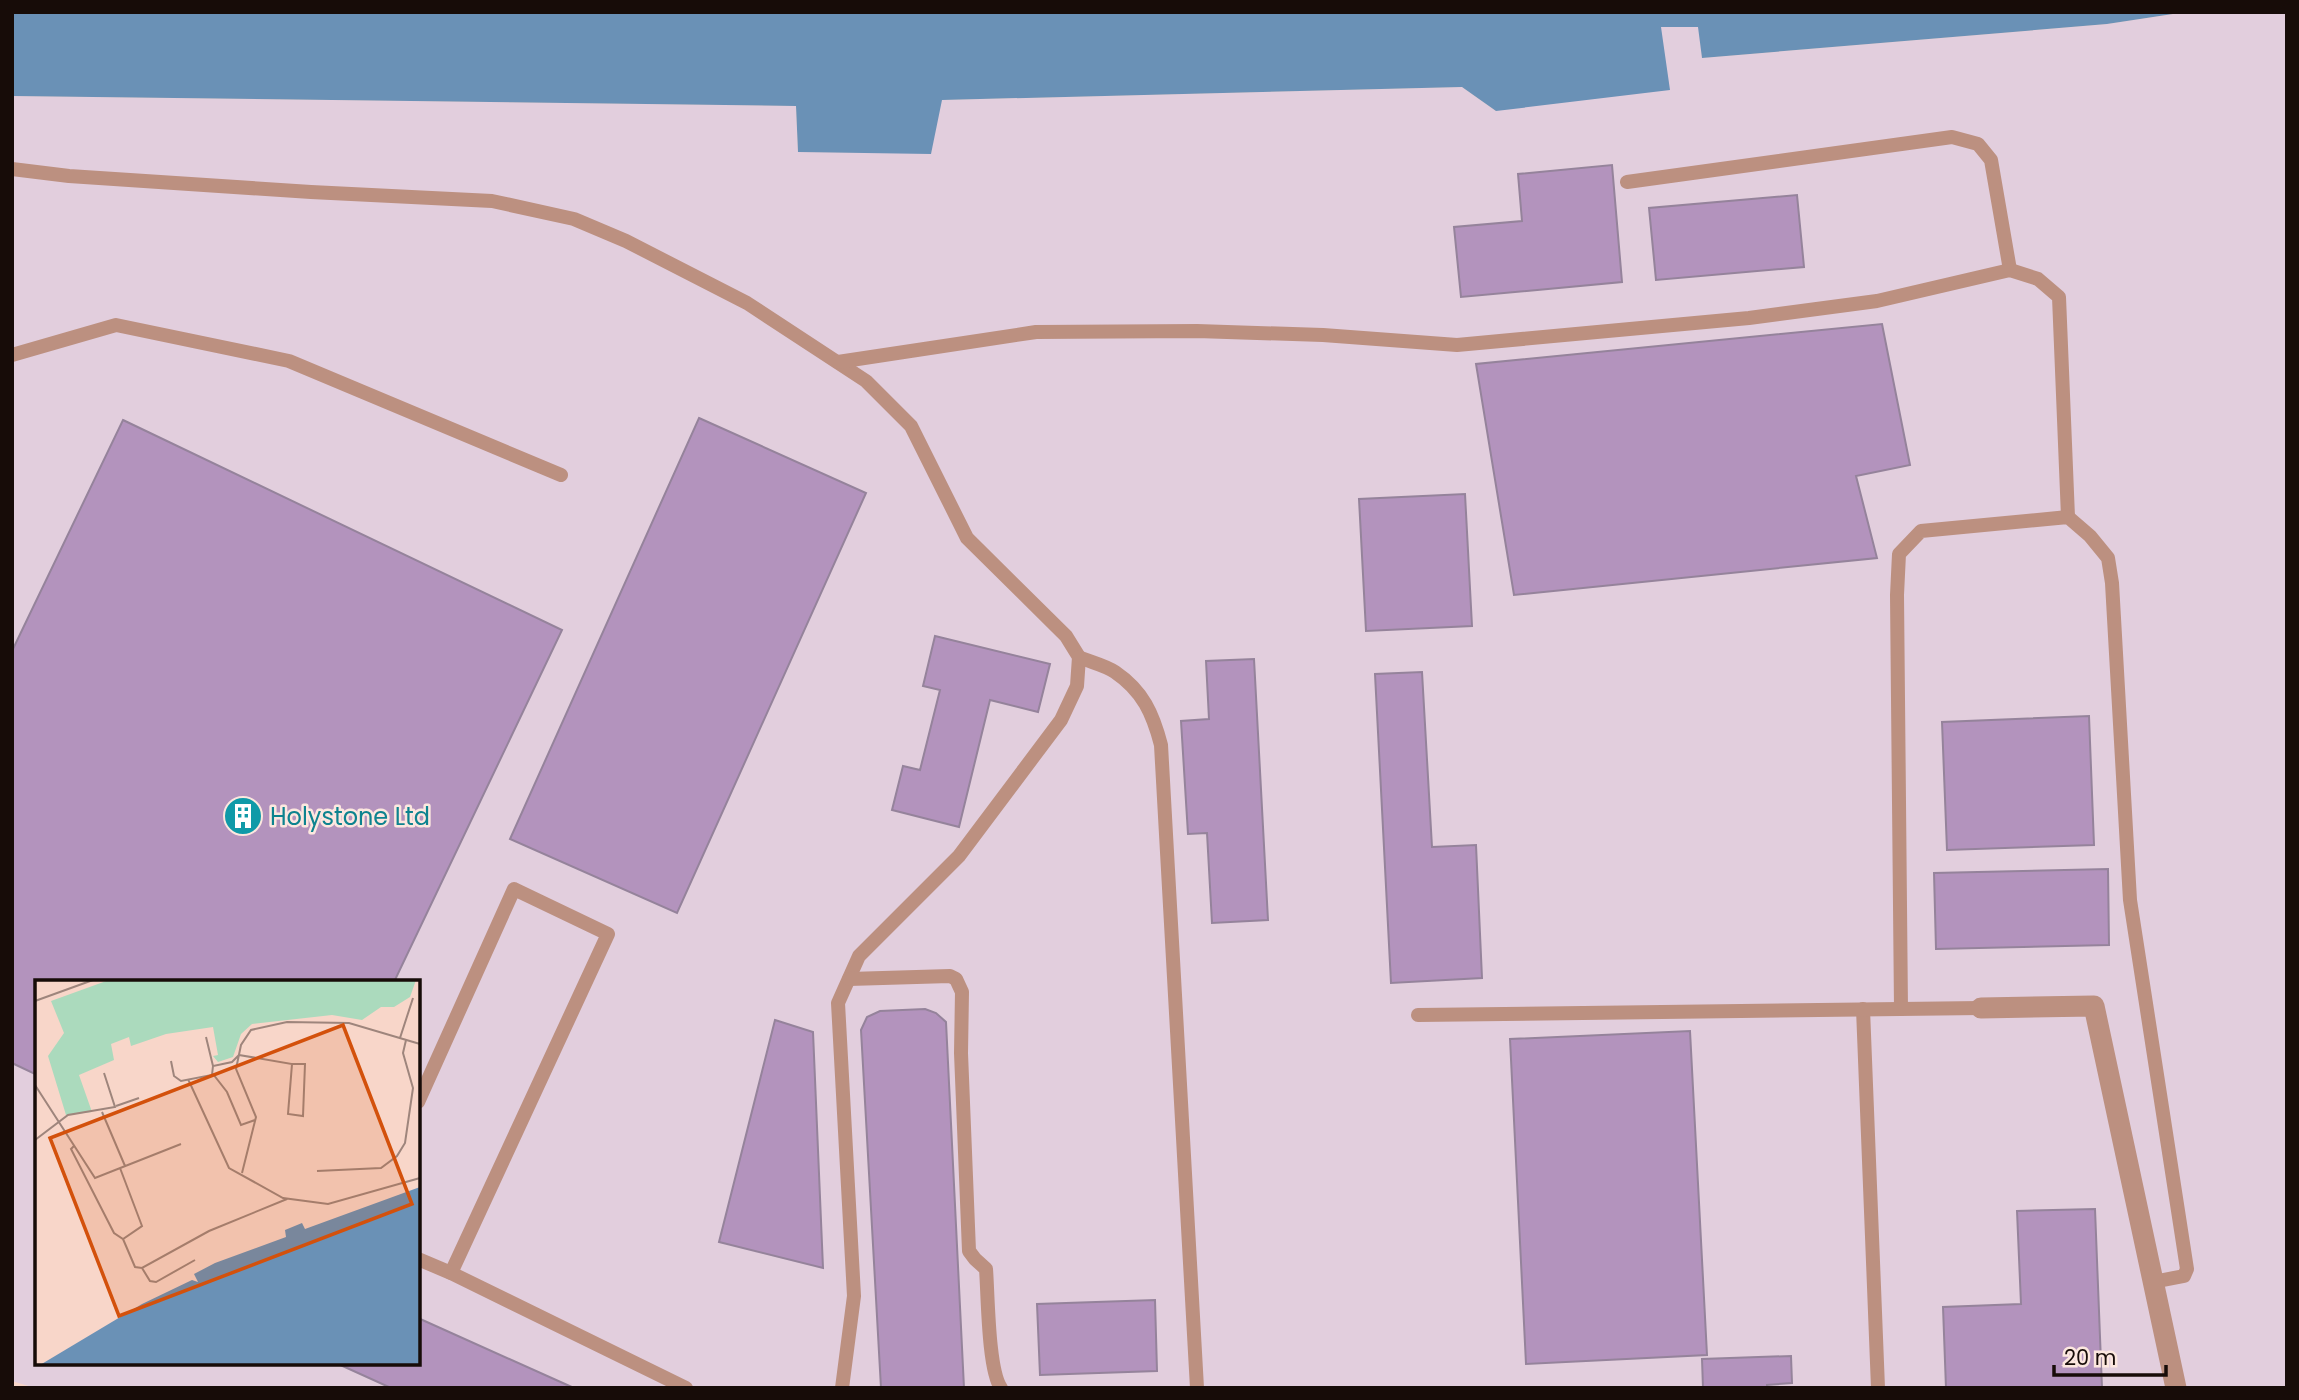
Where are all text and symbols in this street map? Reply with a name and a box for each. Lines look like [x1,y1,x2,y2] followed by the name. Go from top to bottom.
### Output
[222,795,264,837] building icon: Holystone Ltd
[270,800,430,833] place label: Holystone Ltd
[35,980,420,1365] inset map
[2054,1334,2166,1378] scale bar
[2064,1343,2117,1372] text: 20 m

